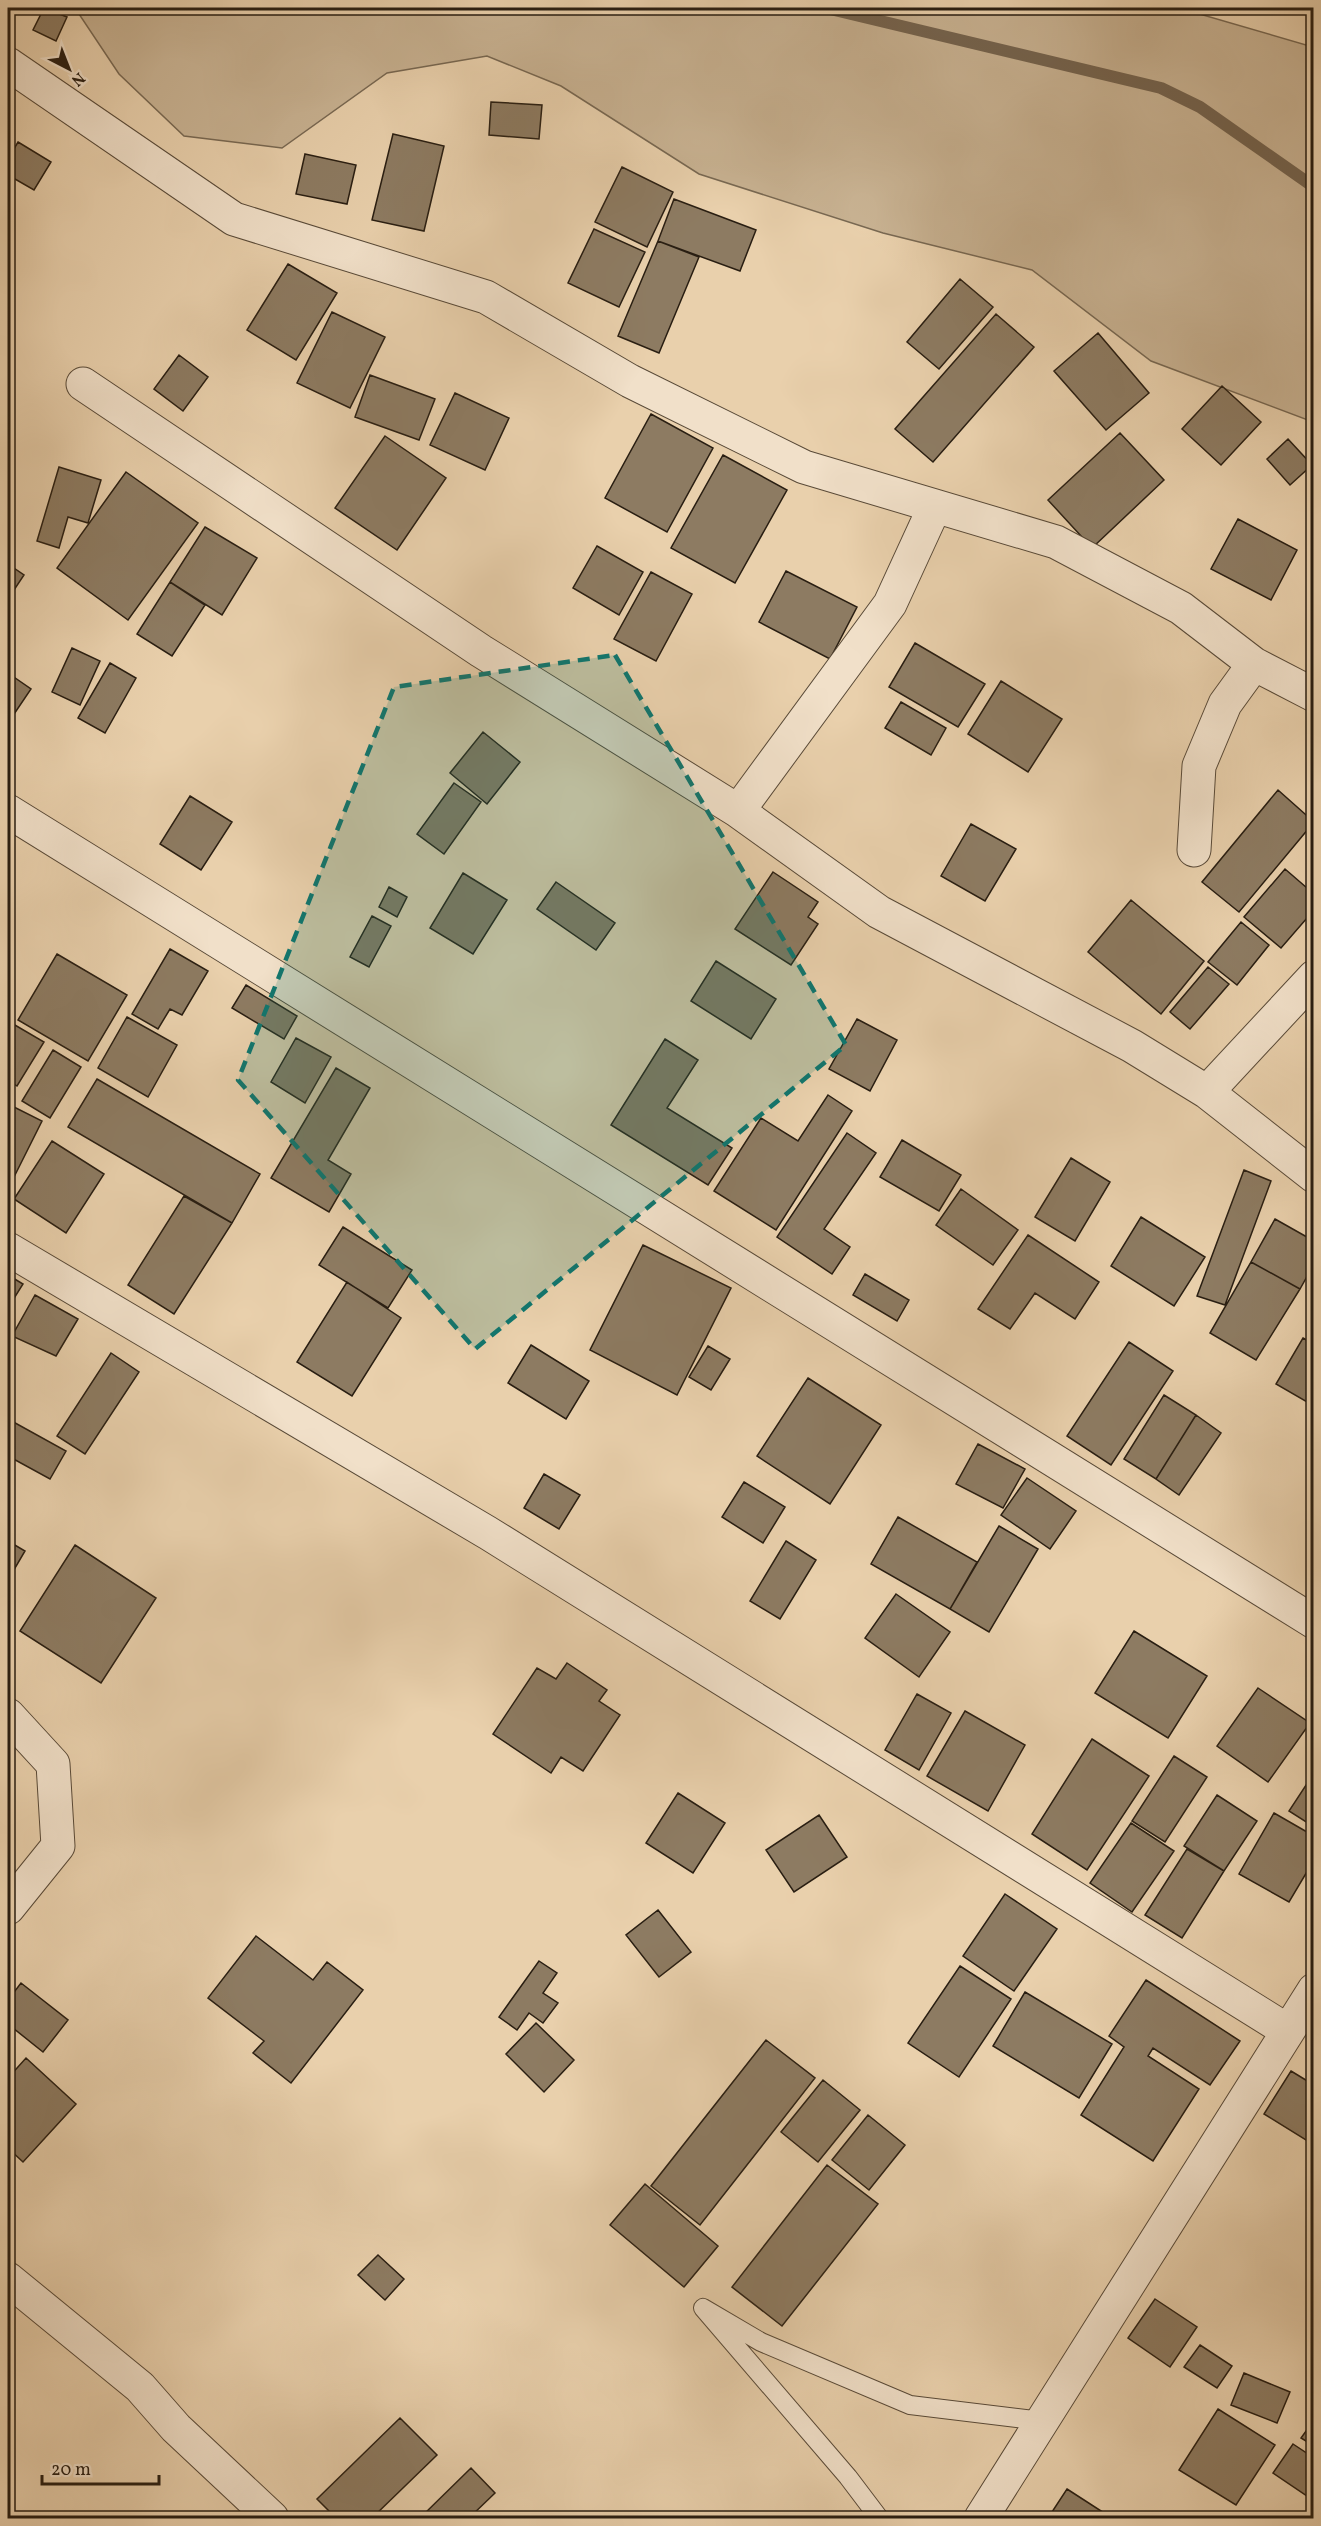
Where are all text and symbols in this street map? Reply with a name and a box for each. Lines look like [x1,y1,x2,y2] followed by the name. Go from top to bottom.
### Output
[39,39,99,99] north arrow
[66,67,89,91] text: N
[42,2448,159,2486] scale bar
[51,2458,91,2483] text: 20 m

